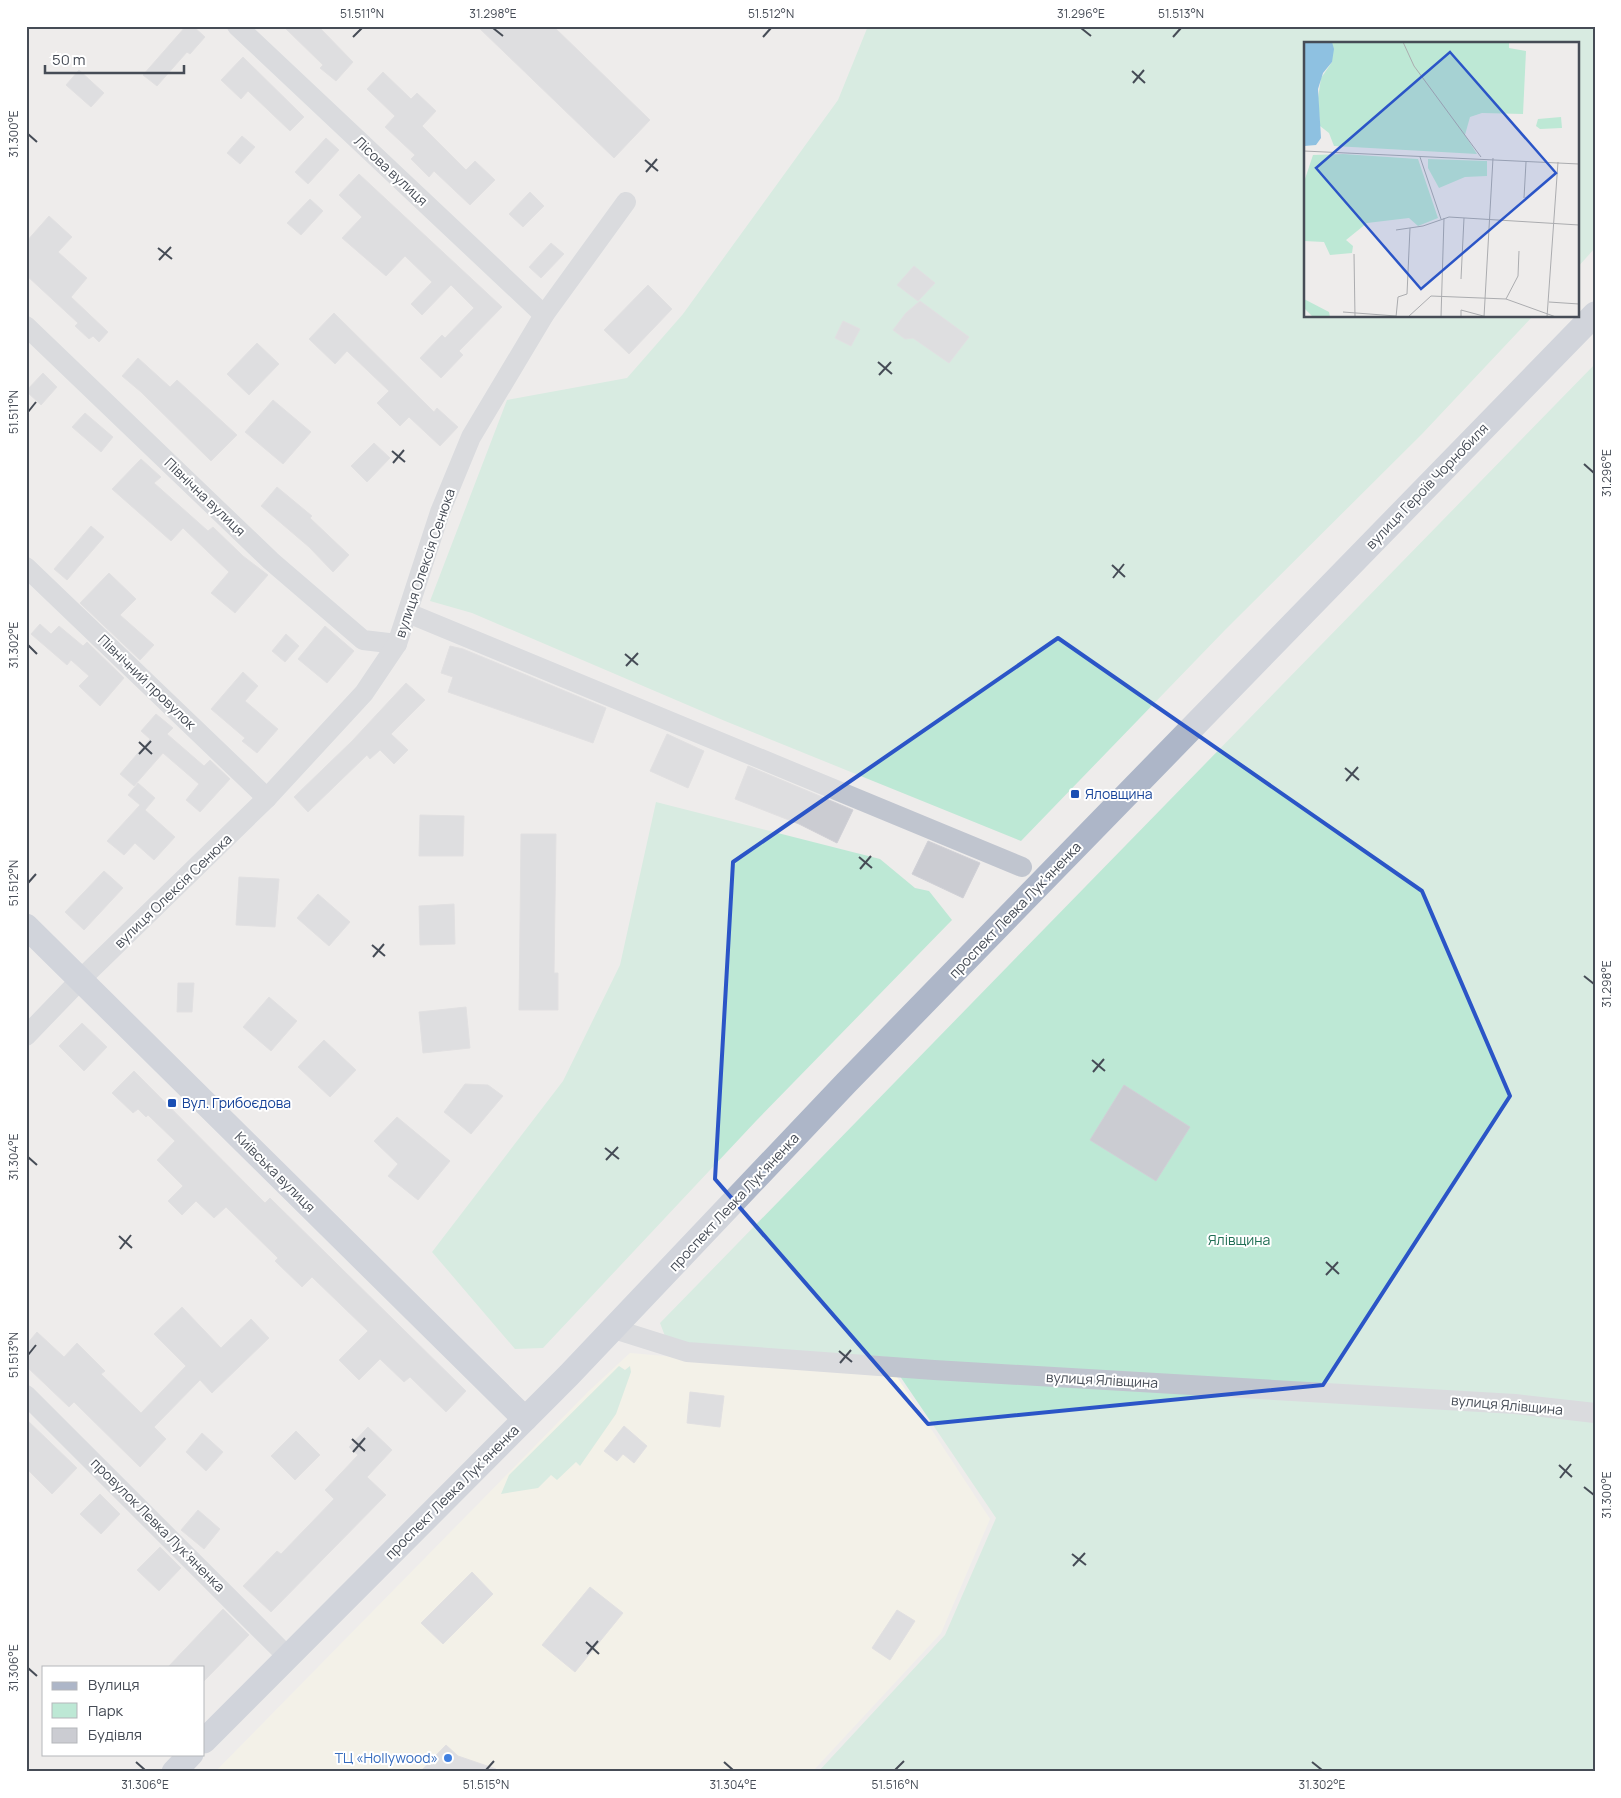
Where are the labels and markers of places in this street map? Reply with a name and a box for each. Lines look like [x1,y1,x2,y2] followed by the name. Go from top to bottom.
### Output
[1085,784,1152,803] place label: Яловщина
[1069,788,1081,800] marker: Яловщина
[182,1093,291,1112] place label: Вул. Грибоєдова
[166,1097,178,1109] marker: Вул. Грибоєдова
[335,1748,438,1767] place label: ТЦ «Hollywood»
[442,1752,454,1764] marker: ТЦ «Hollywood»

